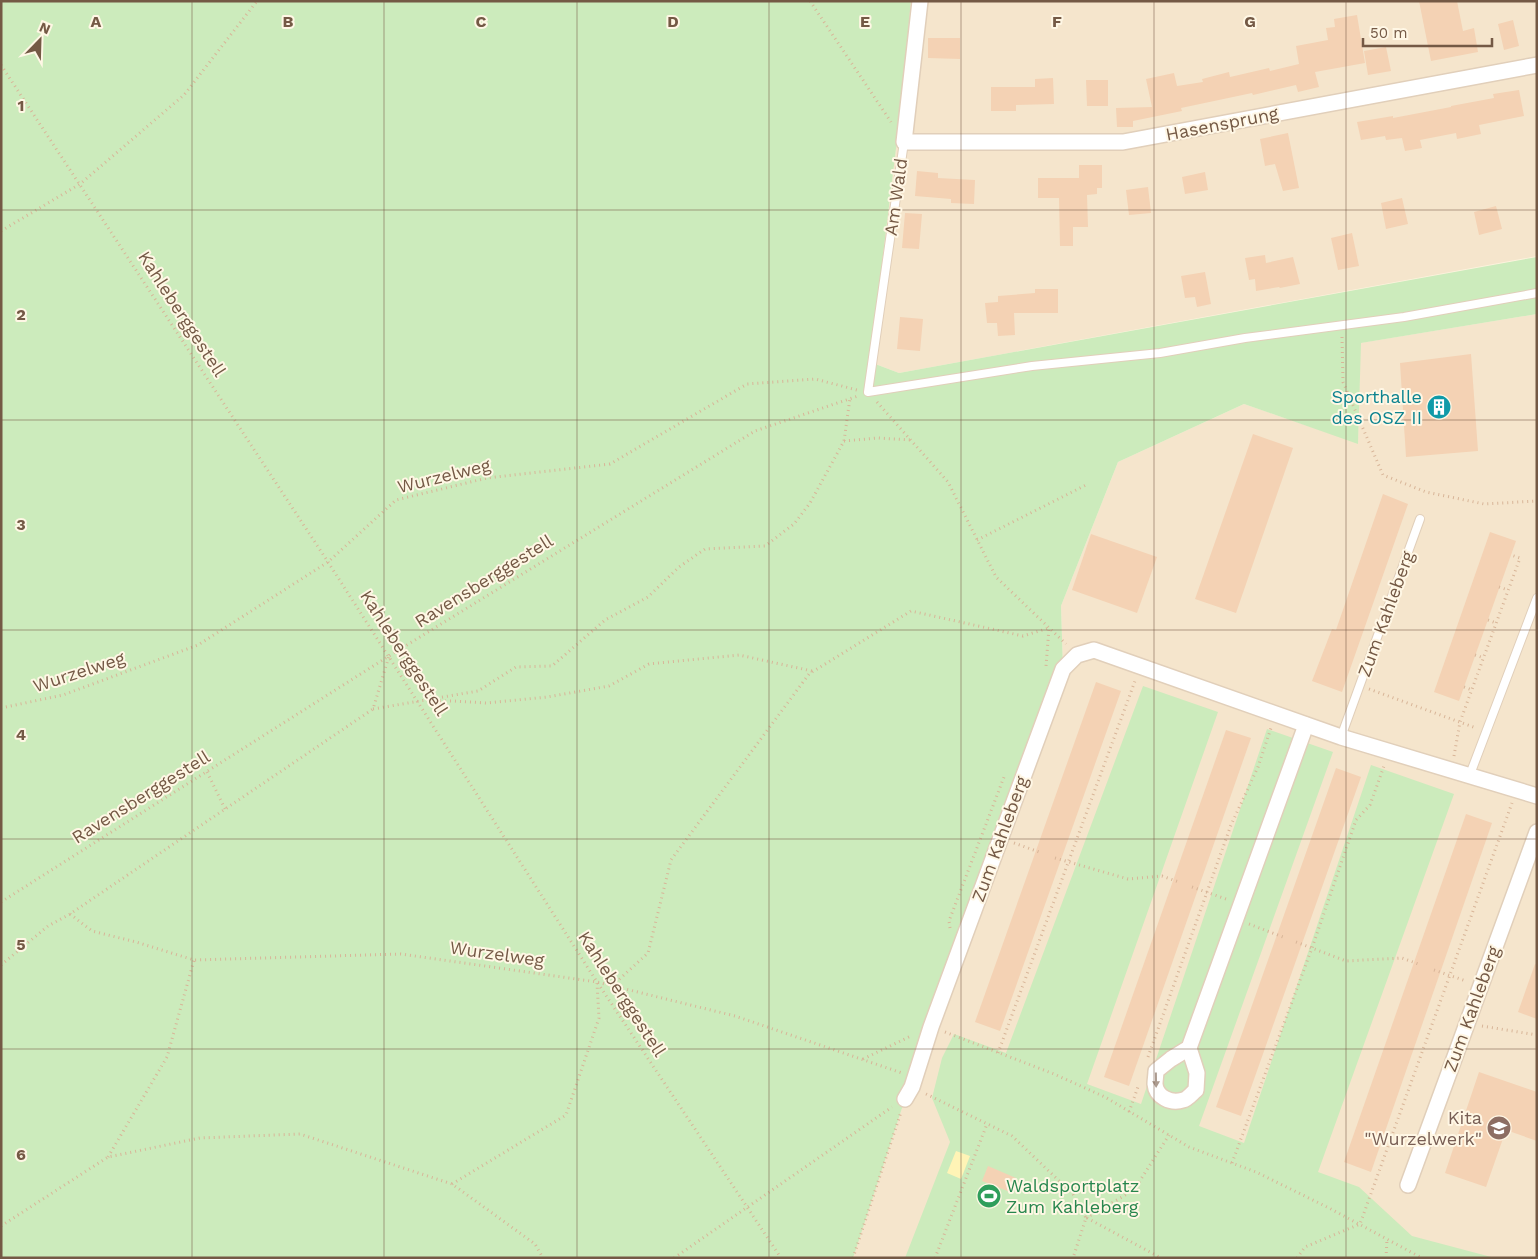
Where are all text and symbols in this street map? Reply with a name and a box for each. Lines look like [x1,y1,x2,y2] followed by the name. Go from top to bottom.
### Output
[91,12,102,31] text: A
[283,12,294,31] text: B
[476,12,487,31] text: C
[667,12,679,31] text: D
[860,12,870,31] text: E
[1052,12,1062,31] text: F
[1244,12,1256,31] text: G
[15,15,65,65] north arrow
[1363,15,1492,47] scale bar
[37,19,53,37] text: N
[1370,24,1407,42] text: 50 m
[18,96,24,115] text: 1
[1164,102,1280,145] street label: Hasensprung
[880,157,911,237] street label: Am Wald
[134,247,231,381] street label: Kahleberggestell
[16,305,26,324] text: 2
[1331,386,1422,428] place label: Sporthalle des OSZ II
[1426,394,1452,420] building icon: Sporthalle des OSZ II
[395,454,493,497] street label: Wurzelweg
[16,515,26,534] text: 3
[411,529,557,632] street label: Ravensberggestell
[1353,548,1418,680] street label: Zum Kahleberg
[356,586,453,720] street label: Kahleberggestell
[30,647,128,696] street label: Wurzelweg
[16,725,26,744] text: 4
[68,745,214,848] street label: Ravensberggestell
[967,773,1032,905] street label: Zum Kahleberg
[574,927,671,1061] street label: Kahleberggestell
[16,935,26,954] text: 5
[448,936,546,971] street label: Wurzelweg
[1439,943,1504,1075] street label: Zum Kahleberg
[1152,1072,1160,1088] one-way arrow
[1364,1107,1482,1149] place label: Kita "Wurzelwerk"
[1486,1115,1512,1141] school or university icon: Kita "Wurzelwerk"
[16,1145,26,1164] text: 6
[1006,1175,1139,1217] place label: Waldsportplatz Zum Kahleberg
[976,1183,1002,1209] sports icon: Waldsportplatz Zum Kahleberg

